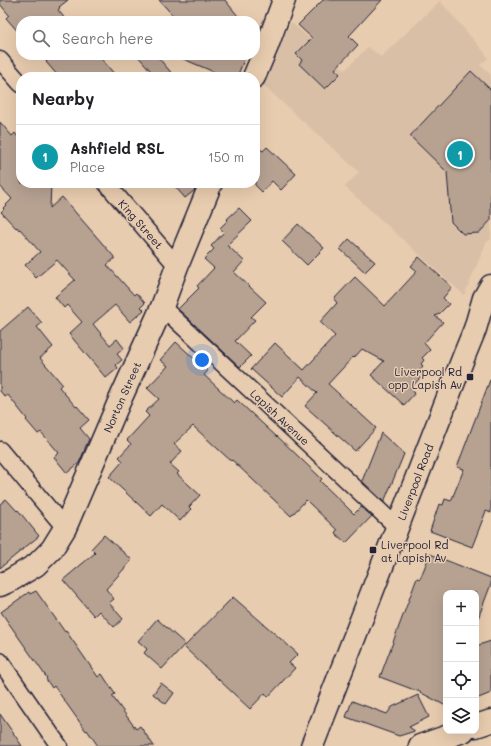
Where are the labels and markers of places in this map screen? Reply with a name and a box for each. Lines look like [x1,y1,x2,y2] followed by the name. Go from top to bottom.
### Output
[447,139,473,169] pin: 1
[388,364,462,392] place label: Liverpool Rd opp Lapish Av
[465,372,475,382] marker: Liverpool Rd opp Lapish Av
[381,537,448,565] place label: Liverpool Rd at Lapish Av
[368,545,378,555] marker: Liverpool Rd at Lapish Av

